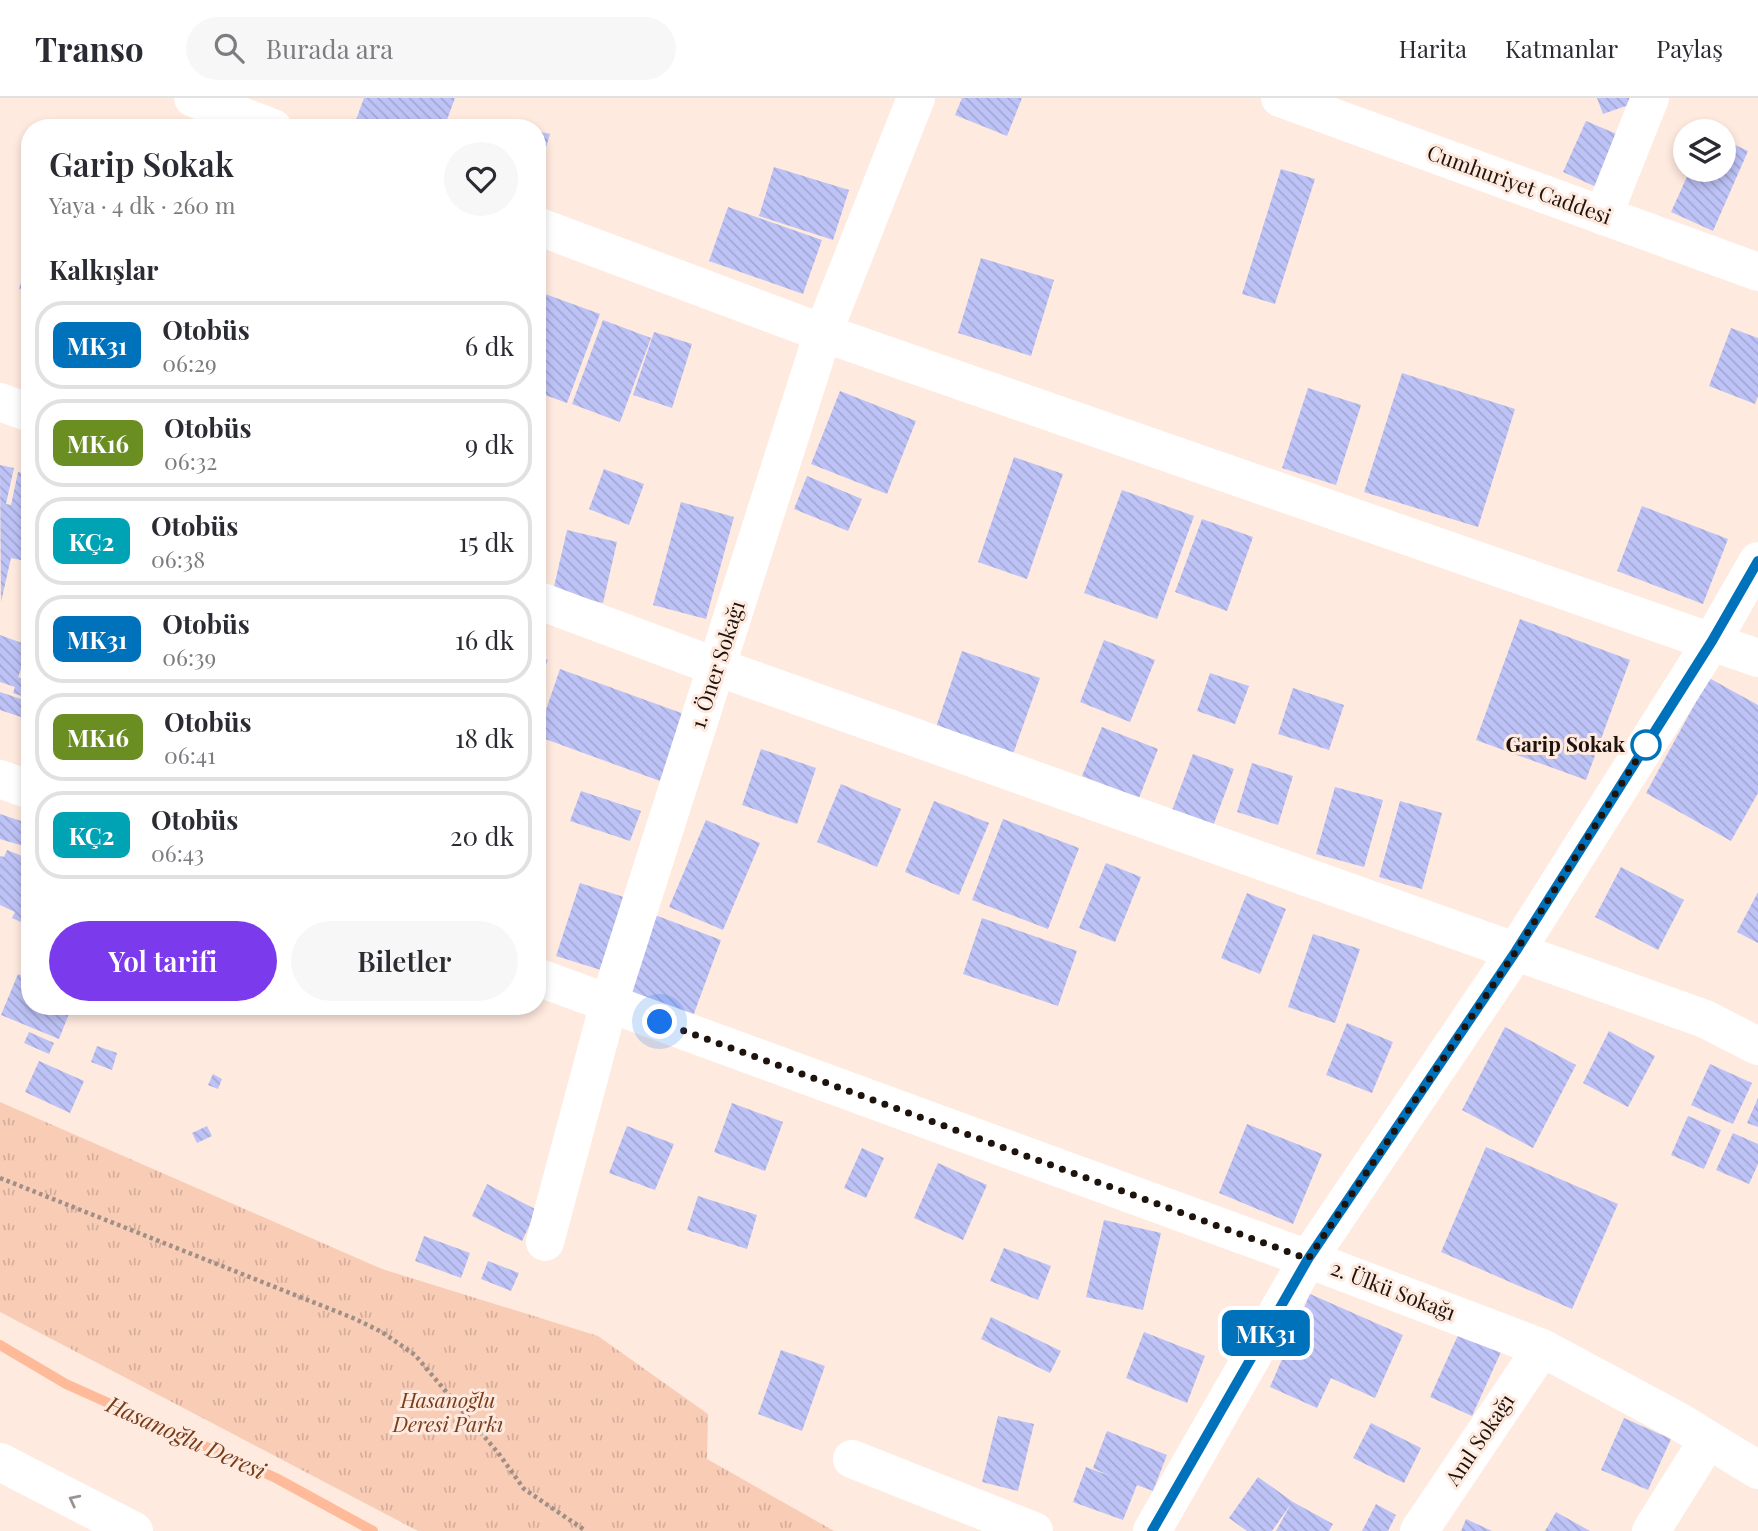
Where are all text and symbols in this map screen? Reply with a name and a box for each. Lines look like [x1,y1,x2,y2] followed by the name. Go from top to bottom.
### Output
[186,17,676,80] search box
[35,26,144,70] text: Transo
[210,29,248,67] icon: search
[266,31,393,66] text: Burada ara
[1399,32,1467,64] text: Harita
[1505,32,1618,64] text: Katmanlar
[1656,32,1723,64] text: Paylaş
[1673,119,1736,182] map controls
[1673,119,1736,182] button: layers
[1424,137,1616,229] street label: Cumhuriyet Caddesi
[49,141,234,185] text: Garip Sokak
[444,142,518,216] button: heart
[49,189,235,220] text: Yaya · 4 dk · 260 m
[49,252,158,287] text: Kalkışlar
[162,312,250,347] text: Otobüs
[465,328,514,363] text: 6 dk
[67,329,127,361] text: MK31
[162,347,217,378] text: 06:29
[164,410,251,445] text: Otobüs
[465,426,514,461] text: 9 dk
[67,427,129,459] text: MK16
[164,445,217,476] text: 06:32
[151,508,238,543] text: Otobüs
[458,524,514,559] text: 15 dk
[69,525,114,557] text: KÇ2
[151,543,205,574] text: 06:38
[682,597,750,732] street label: 1. Öner Sokağı
[162,606,250,641] text: Otobüs
[455,622,514,657] text: 16 dk
[67,623,127,655] text: MK31
[162,641,216,672] text: 06:39
[164,704,251,739] text: Otobüs
[455,720,514,755] text: 18 dk
[67,721,129,753] text: MK16
[1506,729,1626,757] place label: Garip Sokak
[1631,730,1661,760] marker: Garip Sokak
[164,739,216,770] text: 06:41
[151,802,238,837] text: Otobüs
[450,818,514,853] text: 20 dk
[69,819,114,851] text: KÇ2
[151,837,204,868] text: 06:43
[49,921,277,1001] button: Yol tarifi
[291,921,518,1001] button: Biletler
[642,1004,677,1039] your location
[1327,1253,1460,1326] street label: 2. Ülkü Sokağı
[1217,1310,1315,1356] line badge: MK31
[1236,1317,1296,1349] text: MK31
[392,1385,503,1437] park label: Hasanoğlu Deresi Parkı
[101,1387,272,1486] water label: Hasanoğlu Deresi
[1437,1388,1519,1491] street label: Anıl Sokağı
[68,1494,81,1508] one-way arrow

